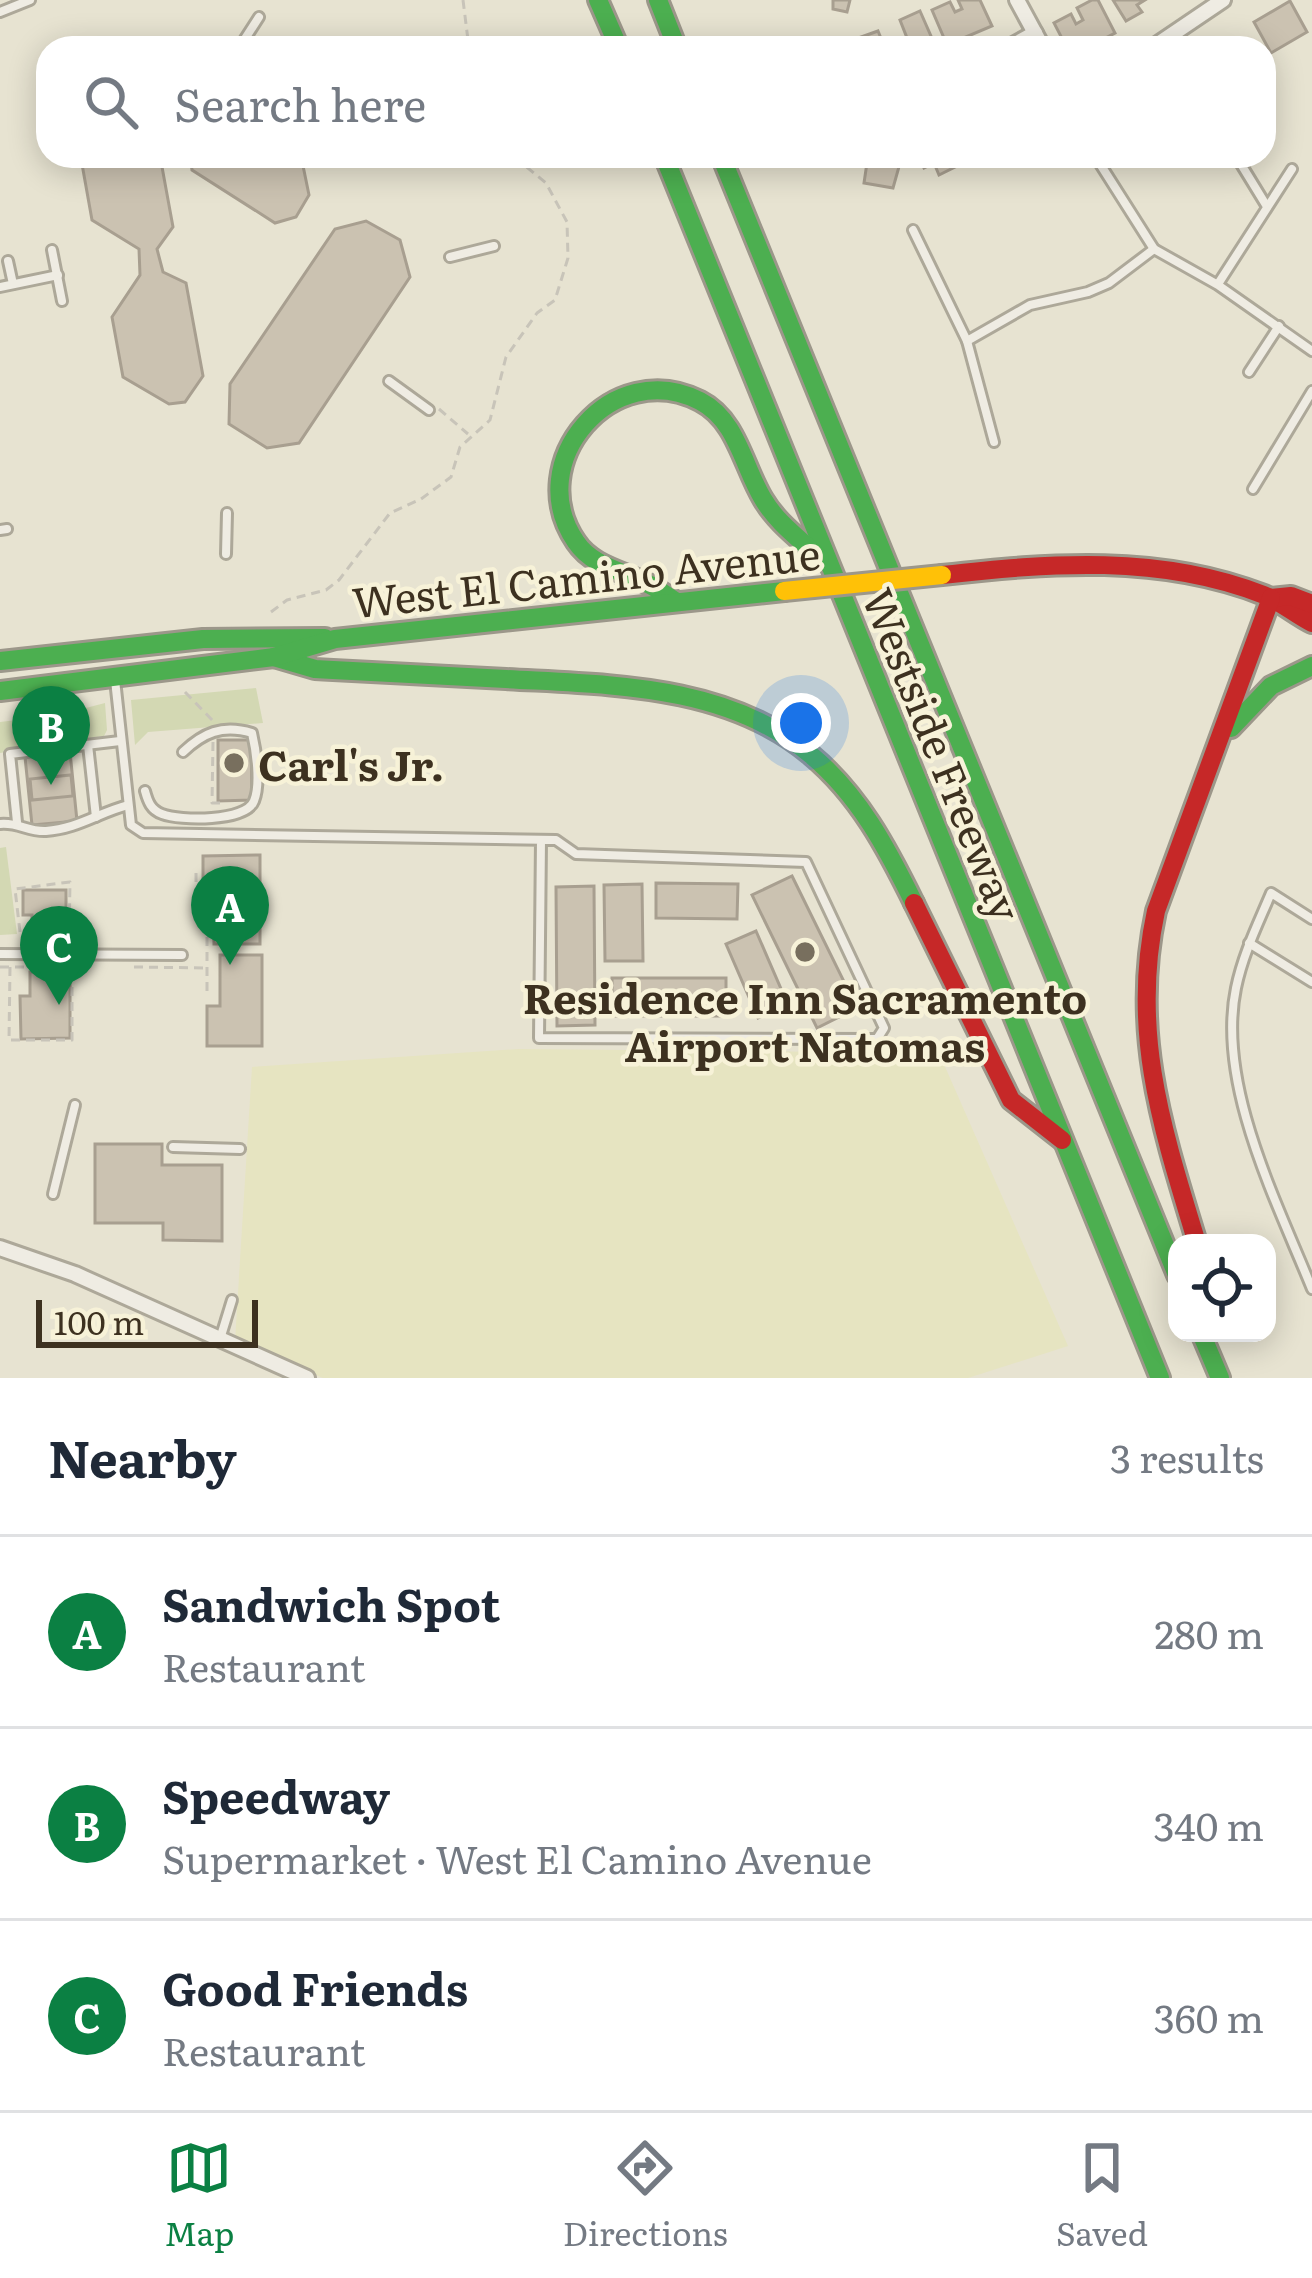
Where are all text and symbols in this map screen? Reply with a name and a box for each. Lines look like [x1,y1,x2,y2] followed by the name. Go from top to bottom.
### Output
[36,36,1276,168] search box
[78,69,144,135] icon: search
[174,69,426,136] text: Search here
[349,521,823,631] street label: West El Camino Avenue
[849,578,1039,931] street label: Westside Freeway
[12,686,90,785] pin: B
[771,693,831,753] your location
[258,732,444,794] place label: Carl's Jr.
[221,750,247,776] marker: Carl's Jr.
[191,866,269,965] pin: A
[20,906,98,1005] pin: C
[792,939,818,965] marker: Residence Inn Sacramento Airport Natomas
[523,965,1087,1075] place label: Residence Inn Sacramento Airport Natomas
[1168,1234,1276,1342] map controls
[1168,1234,1276,1342] button: locate
[36,1294,258,1347] scale bar
[54,1296,144,1345] text: 100 m
[48,1418,237,1494] text: Nearby
[1110,1427,1264,1485] text: 3 results
[162,1569,500,1636] text: Sandwich Spot
[72,1603,102,1661] text: A
[1155,1603,1264,1661] text: 280 m
[162,1636,366,1694] text: Restaurant
[162,1761,390,1828] text: Speedway
[74,1795,100,1853] text: B
[1153,1795,1264,1853] text: 340 m
[162,1828,872,1886] text: Supermarket · West El Camino Avenue
[162,1953,468,2020] text: Good Friends
[73,1987,101,2045] text: C
[1154,1987,1264,2045] text: 360 m
[162,2020,366,2078] text: Restaurant
[164,2135,234,2256] tab: Map
[563,2135,728,2256] tab: Directions
[1056,2135,1148,2256] tab: Saved

